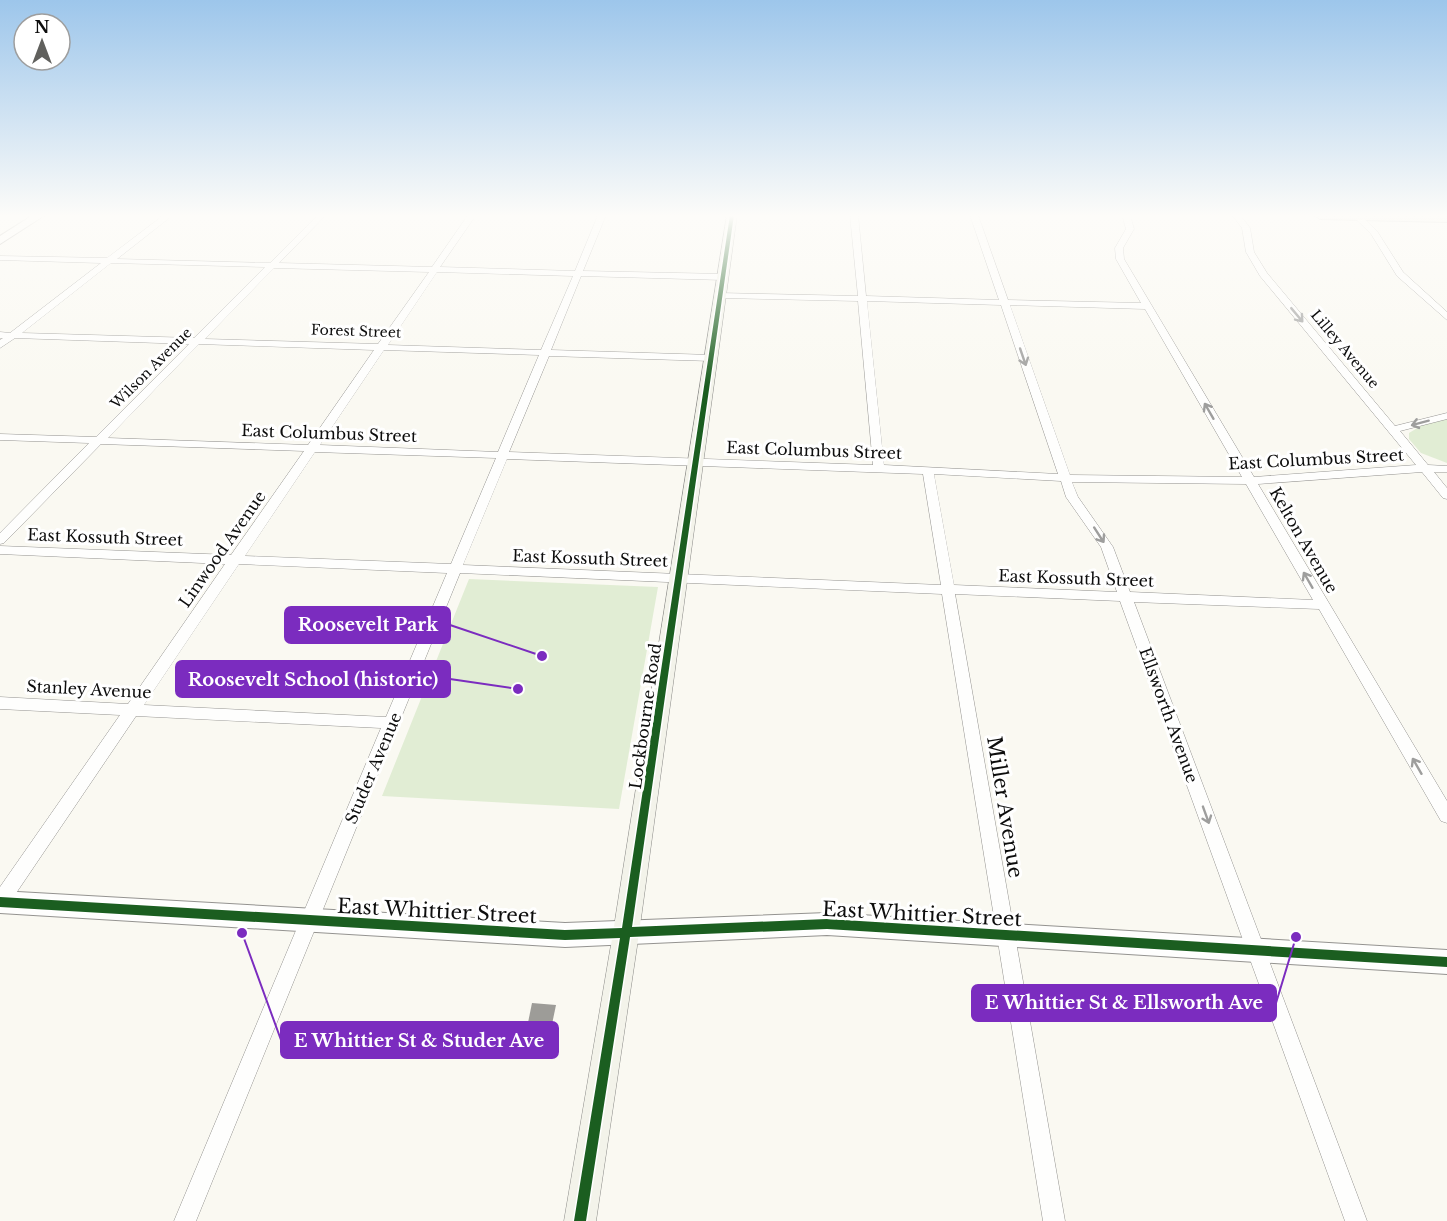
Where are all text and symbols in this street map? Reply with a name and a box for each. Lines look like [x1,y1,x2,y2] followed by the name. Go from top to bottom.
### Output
[12,12,72,72] north arrow
[34,17,50,37] text: N
[1307,306,1383,392] street label: Lilley Avenue
[1290,307,1304,322] one-way arrow
[311,320,402,342] street label: Forest Street
[106,324,195,413] street label: Wilson Avenue
[1019,347,1030,366] one-way arrow
[1203,403,1215,420] one-way arrow
[1411,417,1430,429] one-way arrow
[241,420,417,446] street label: East Columbus Street
[726,437,902,463] street label: East Columbus Street
[1228,444,1404,474] street label: East Columbus Street
[1266,484,1342,596] street label: Kelton Avenue
[174,487,270,611] street label: Linwood Avenue
[27,524,183,550] street label: East Kossuth Street
[1093,526,1105,543] one-way arrow
[512,545,668,571] street label: East Kossuth Street
[998,565,1154,591] street label: East Kossuth Street
[1302,572,1314,589] one-way arrow
[285,607,450,643] callout: Roosevelt Park
[298,614,439,636] text: Roosevelt Park
[625,642,665,790] street label: Lockbourne Road
[1135,645,1203,785] street label: Ellsworth Avenue
[176,661,450,697] callout: Roosevelt School (historic)
[188,669,438,691] text: Roosevelt School (historic)
[26,676,152,702] street label: Stanley Avenue
[341,709,405,827] street label: Studer Avenue
[982,734,1028,880] street label: Miller Avenue
[1411,758,1423,775] one-way arrow
[1201,805,1212,824] one-way arrow
[337,894,538,928] street label: East Whittier Street
[822,897,1023,931] street label: East Whittier Street
[972,985,1276,1021] callout: E Whittier St & Ellsworth Ave
[985,992,1263,1014] text: E Whittier St & Ellsworth Ave
[281,1022,558,1058] callout: E Whittier St & Studer Ave
[294,1030,544,1052] text: E Whittier St & Studer Ave

